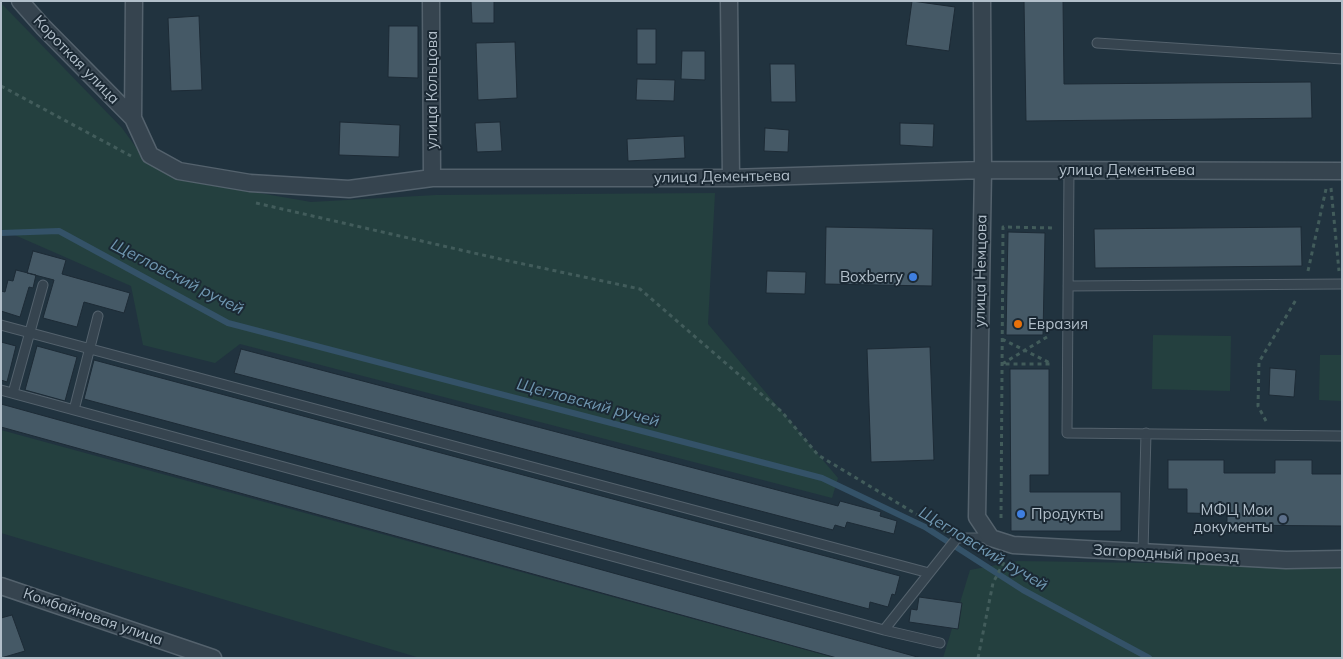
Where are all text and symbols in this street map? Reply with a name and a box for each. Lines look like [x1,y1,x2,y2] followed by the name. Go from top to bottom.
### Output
[29,12,123,108] street label: Короткая улица
[423,31,441,149] street label: улица Кольцова
[1059,161,1195,179] street label: улица Дементьева
[654,167,790,187] street label: улица Дементьева
[971,214,991,328] street label: улица Немцова
[107,235,247,319] water label: Щегловский ручей
[840,268,903,286] place label: Boxberry
[907,271,919,283] marker: Boxberry
[1028,315,1088,333] place label: Евразия
[1012,318,1024,330] marker: Евразия
[515,375,661,431] water label: Щегловский ручей
[1194,501,1273,536] place label: МФЦ Мои документы
[915,503,1051,595] water label: Щегловский ручей
[1031,505,1104,523] place label: Продукты
[1015,508,1027,520] marker: Продукты
[1277,513,1289,525] marker: МФЦ Мои документы
[1092,541,1240,567] street label: Загородный проезд
[21,585,165,649] street label: Комбайновая улица

